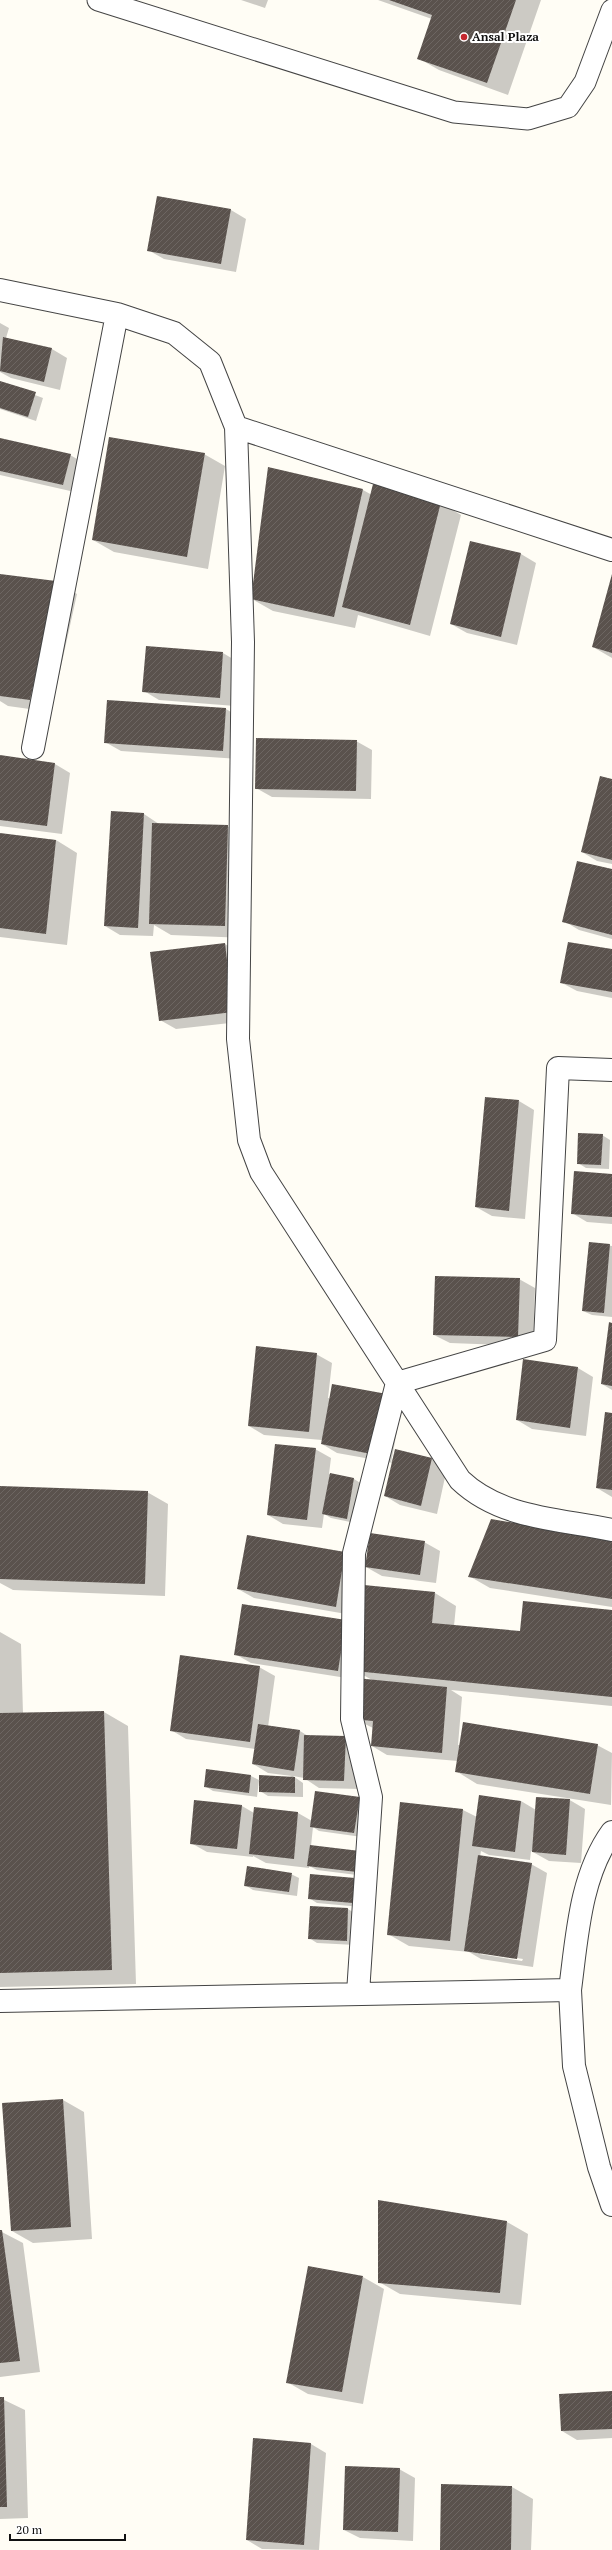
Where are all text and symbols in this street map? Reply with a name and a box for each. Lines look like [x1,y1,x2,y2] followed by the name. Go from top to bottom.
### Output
[472,29,539,44] place label: Ansal Plaza
[459,32,469,42] marker: Ansal Plaza
[10,2516,125,2542] scale bar
[16,2522,43,2537] text: 20 m

